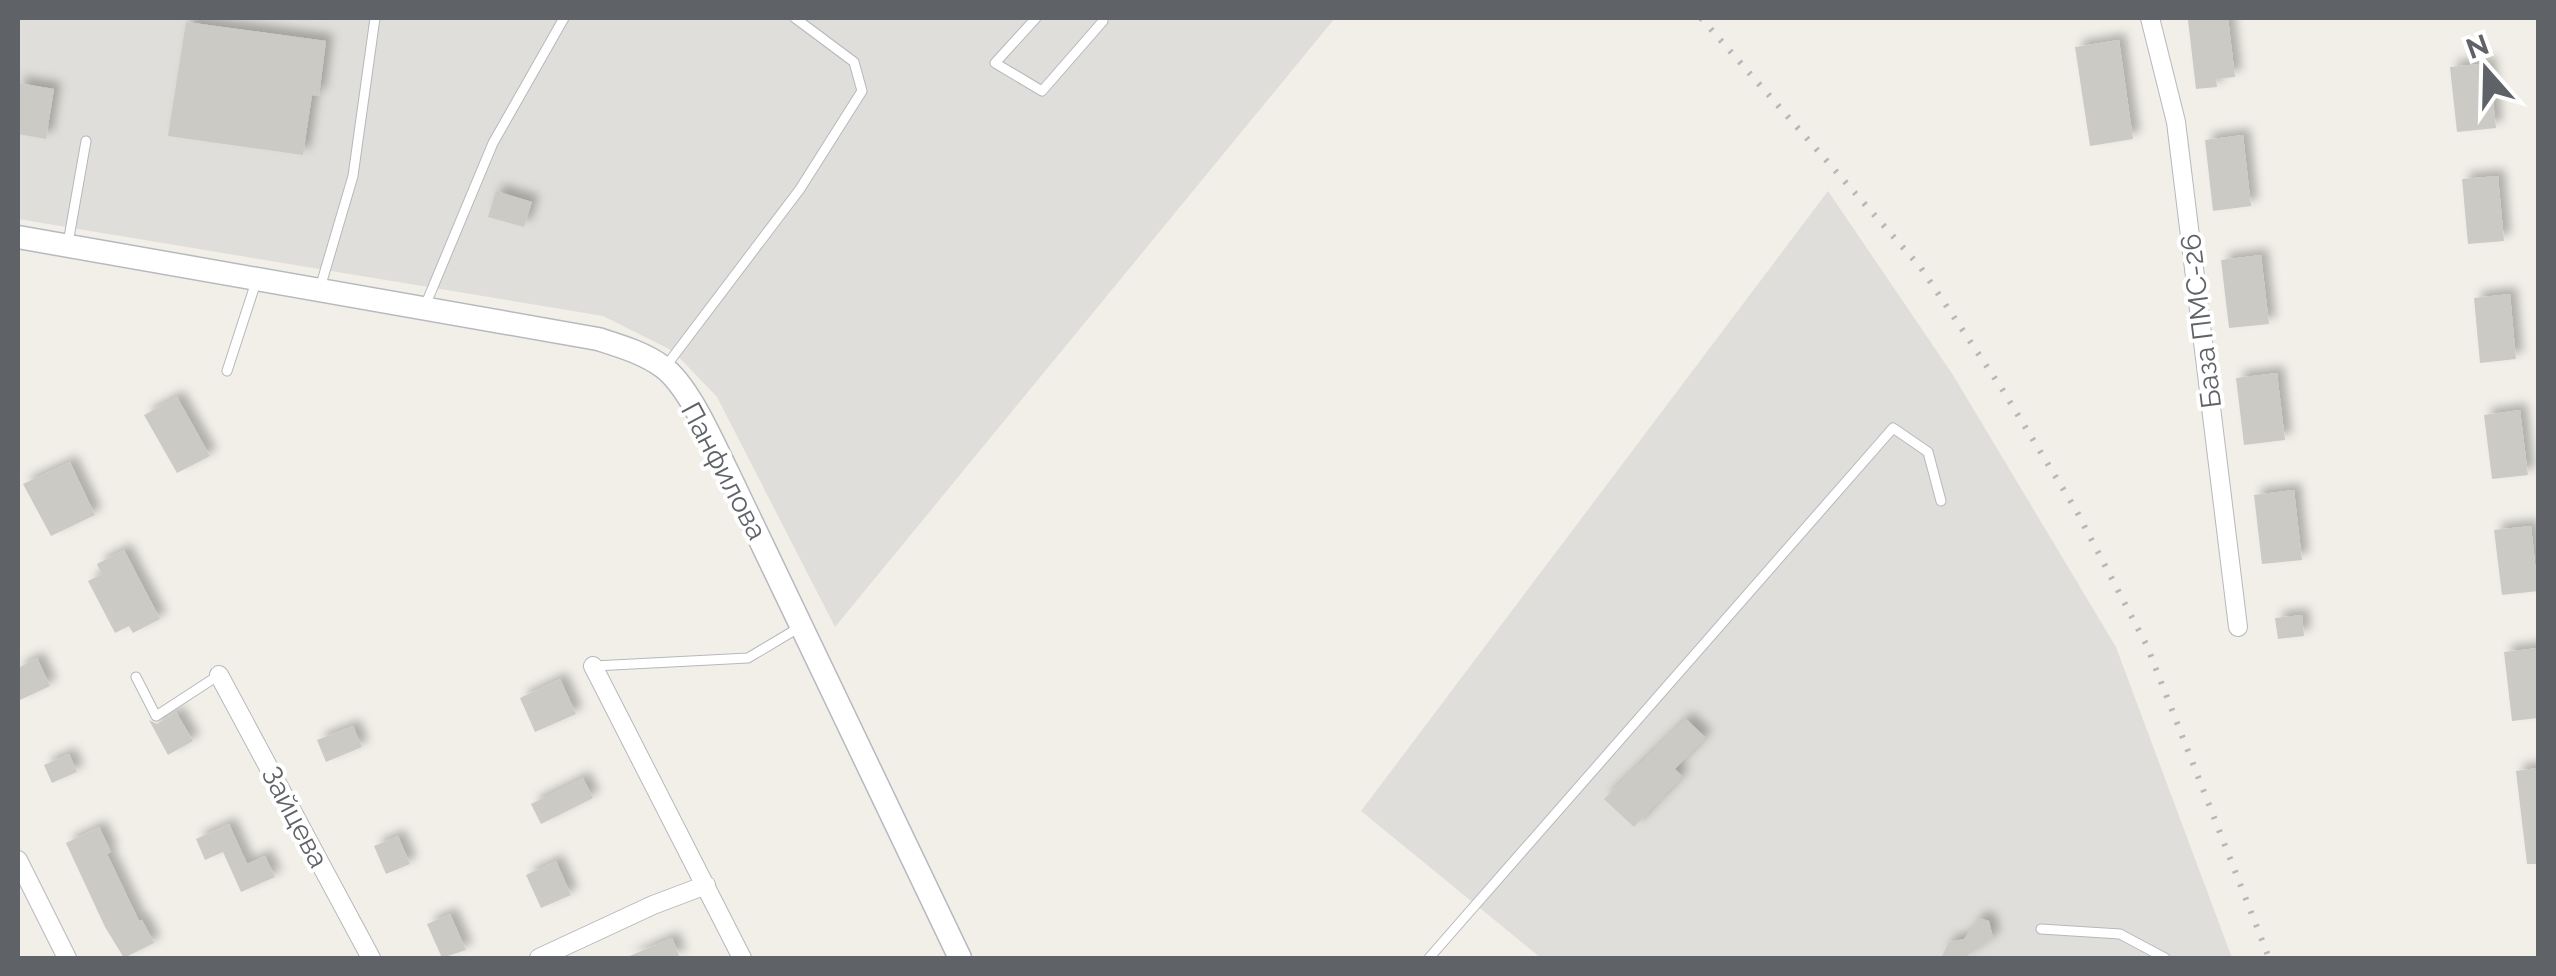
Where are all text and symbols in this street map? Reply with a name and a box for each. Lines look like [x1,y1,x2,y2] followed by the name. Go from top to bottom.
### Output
[2436,20,2536,120] north arrow
[2462,28,2493,66] text: N
[2174,232,2228,410] street label: База ПМС-26
[674,397,774,545] street label: Панфилова
[255,761,335,873] street label: Зайцева

